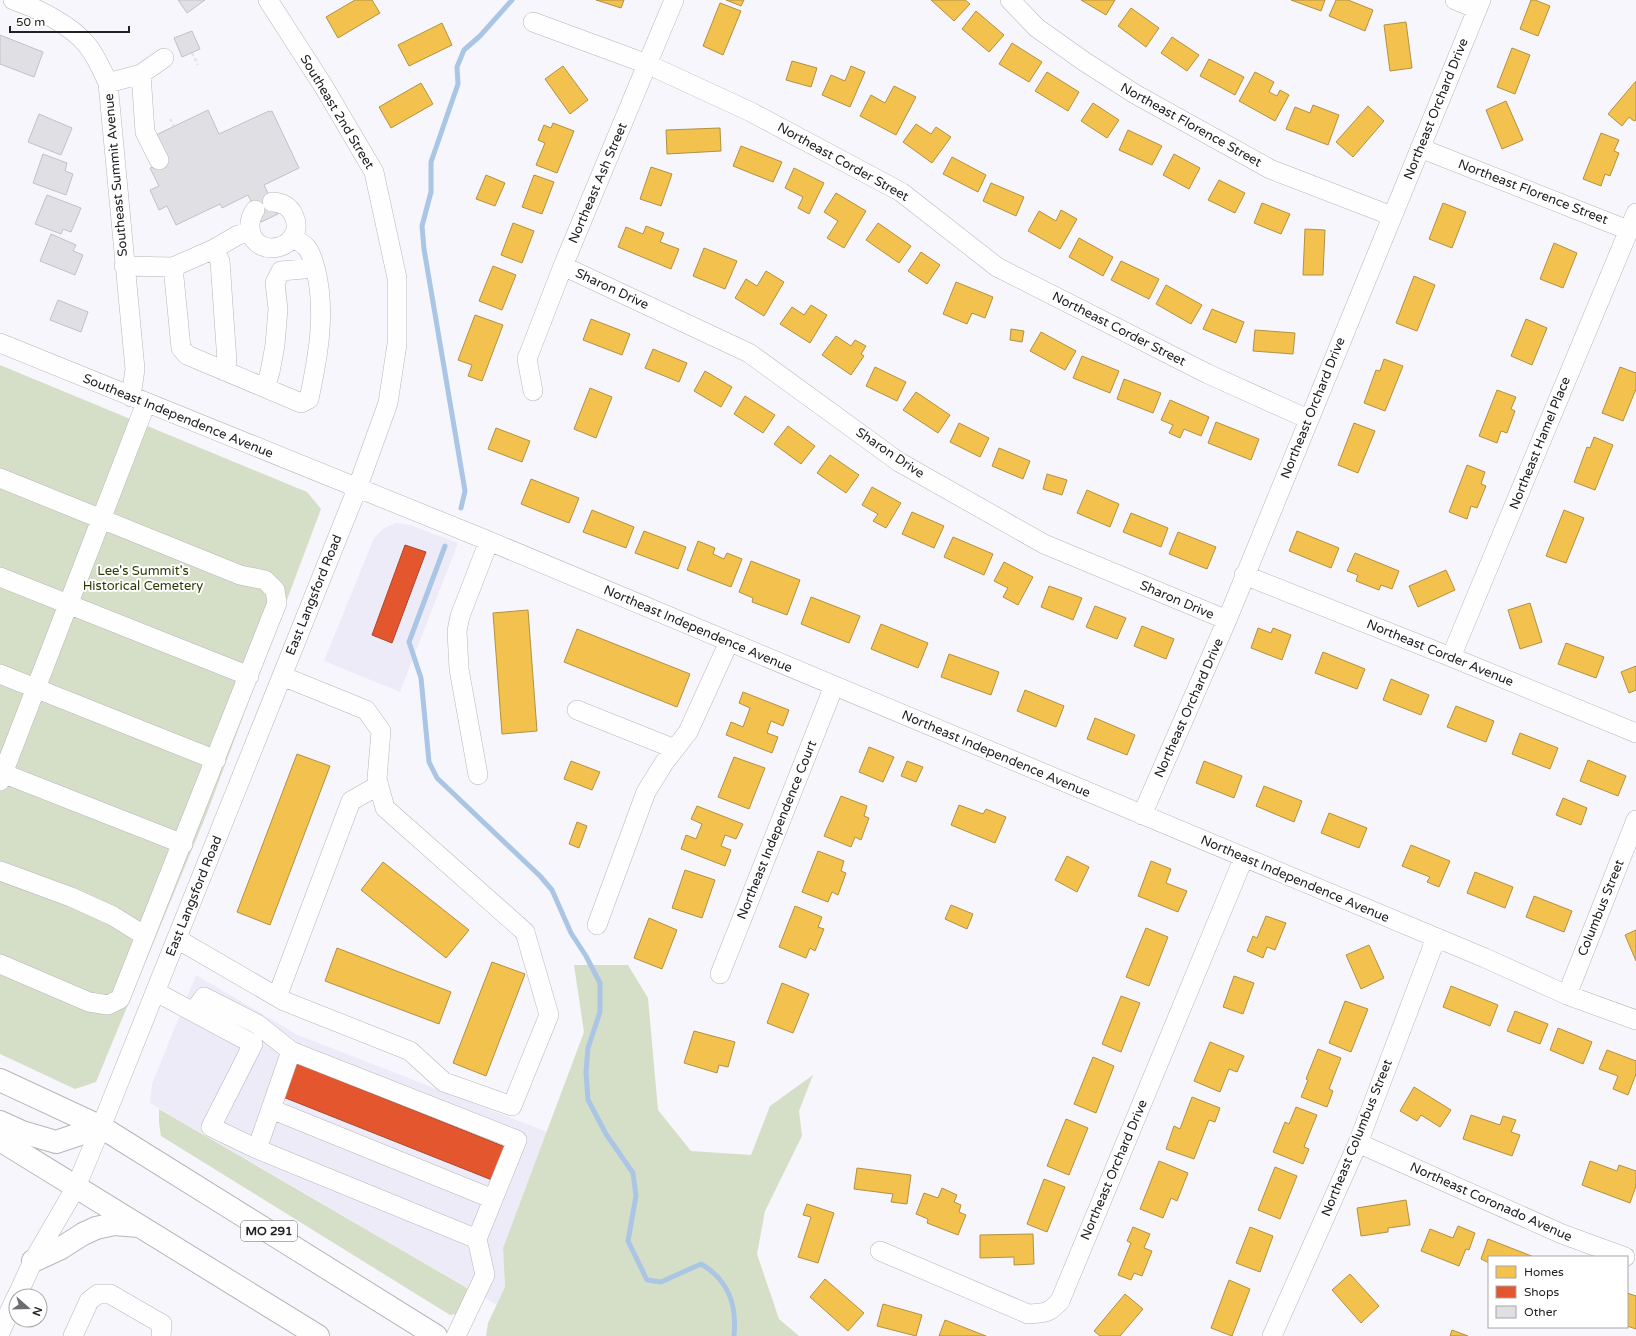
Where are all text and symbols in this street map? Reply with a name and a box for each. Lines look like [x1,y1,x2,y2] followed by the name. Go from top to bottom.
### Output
[10,8,129,34] scale bar
[16,15,45,29] text: 50 m
[1400,36,1472,182] street label: Northeast Orchard Drive
[296,52,378,172] street label: Southeast 2nd Street
[1118,79,1264,171] street label: Northeast Florence Street
[101,93,131,257] street label: Southeast Summit Avenue
[774,119,912,205] street label: Northeast Corder Street
[565,120,631,246] street label: Northeast Ash Street
[1456,156,1610,228] street label: Northeast Florence Street
[573,265,651,313] street label: Sharon Drive
[1050,288,1189,370] street label: Northeast Corder Street
[1277,335,1349,481] street label: Northeast Orchard Drive
[80,370,276,462] street label: Southeast Independence Avenue
[1506,374,1574,512] street label: Northeast Hamel Place
[853,424,927,482] street label: Sharon Drive
[282,532,346,658] street label: East Langsford Road
[83,563,203,594] park label: Lee's Summit's Historical Cemetery
[1137,577,1217,623] street label: Sharon Drive
[601,582,795,676] street label: Northeast Independence Avenue
[1364,616,1516,690] street label: Northeast Corder Avenue
[1151,636,1227,780] street label: Northeast Orchard Drive
[899,707,1093,801] street label: Northeast Independence Avenue
[734,738,820,922] street label: Northeast Independence Court
[1198,832,1392,926] street label: Northeast Independence Avenue
[162,833,226,959] street label: East Langsford Road
[1574,857,1628,959] street label: Columbus Street
[1318,1057,1396,1219] street label: Northeast Columbus Street
[1077,1097,1151,1243] street label: Northeast Orchard Drive
[1407,1159,1575,1245] street label: Northeast Coronado Avenue
[241,1221,297,1241] road number: MO 291
[1488,1256,1628,1328] legend
[1524,1265,1564,1279] text: Homes
[1524,1285,1559,1299] text: Shops
[8,1288,48,1328] north arrow
[29,1305,45,1318] text: N
[1524,1305,1557,1319] text: Other

